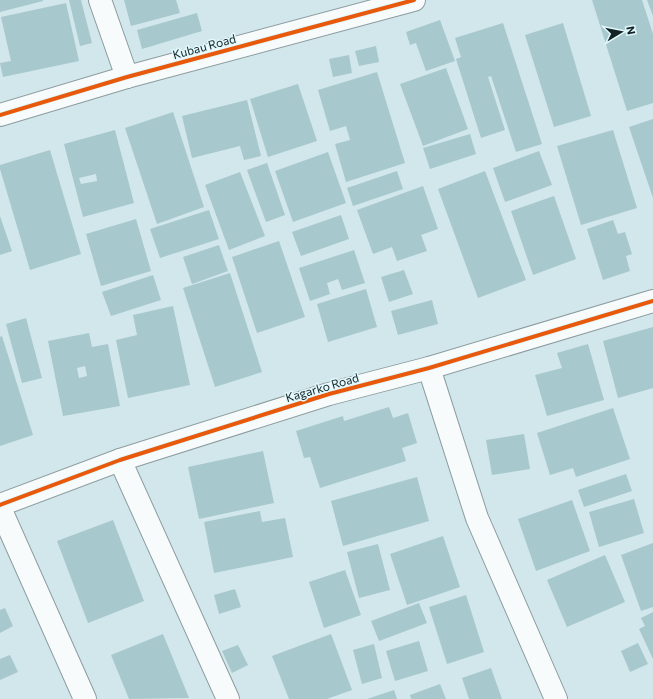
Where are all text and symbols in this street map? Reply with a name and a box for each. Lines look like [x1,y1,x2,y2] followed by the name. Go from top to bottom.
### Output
[601,12,641,52] north arrow
[624,25,638,35] text: N
[171,31,237,61] street label: Kubau Road
[284,370,360,404] street label: Kagarko Road

